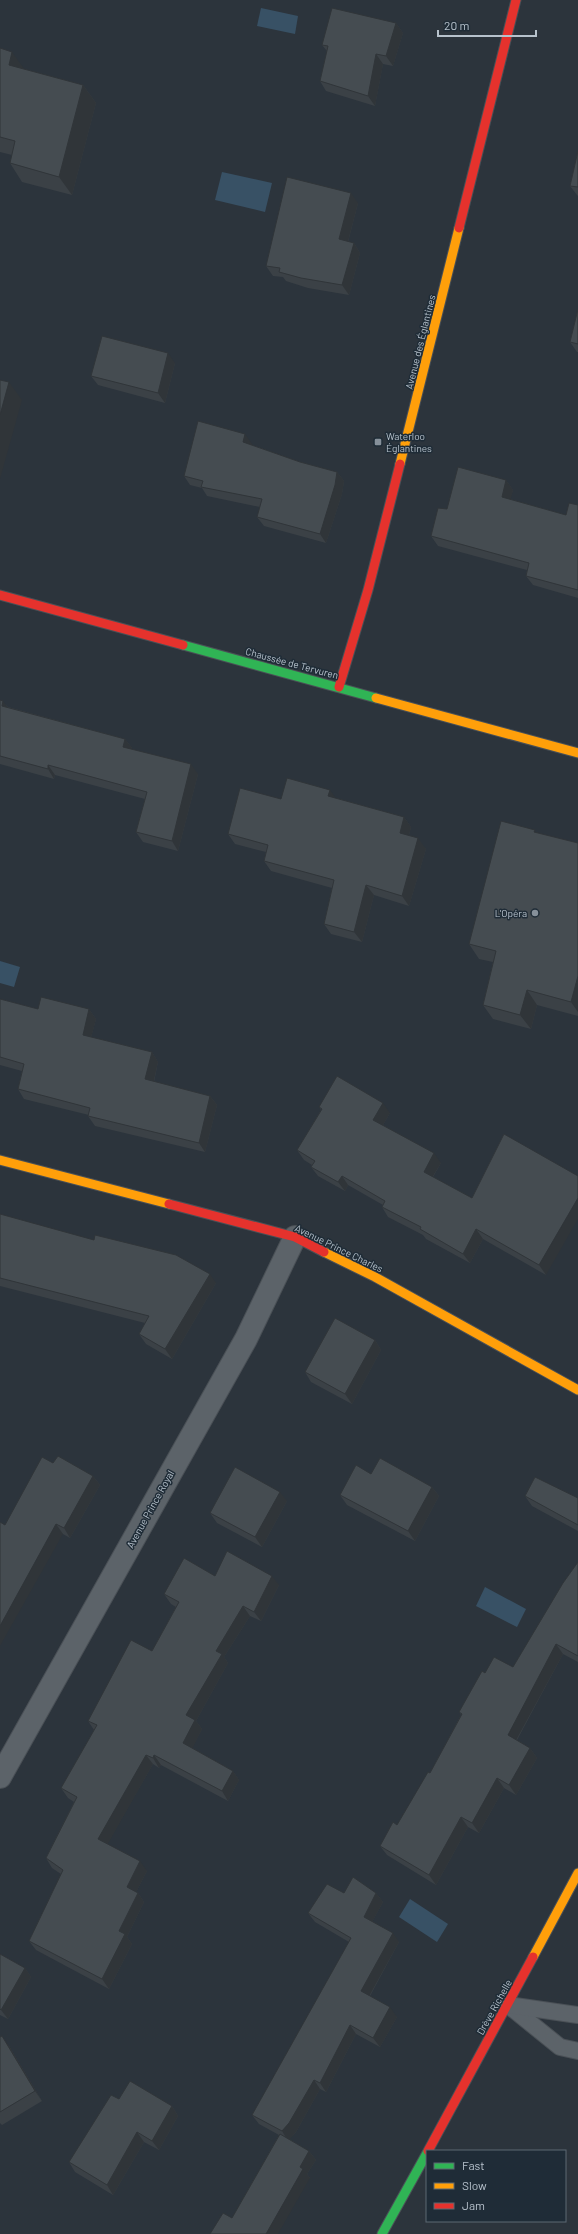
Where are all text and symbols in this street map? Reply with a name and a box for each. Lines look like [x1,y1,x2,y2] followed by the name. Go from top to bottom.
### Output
[438,12,536,38] scale bar
[444,18,470,32] text: 20 m
[402,293,438,391] street label: Avenue des Églantines
[386,430,432,454] place label: Waterloo Églantines
[373,437,383,447] marker: Waterloo Églantines
[244,645,340,681] street label: Chaussée de Tervuren
[495,907,527,919] place label: L'Opéra
[530,908,540,918] marker: L'Opéra
[293,1222,385,1275] street label: Avenue Prince Charles
[124,1468,176,1550] street label: Avenue Prince Royal
[474,1977,514,2037] street label: Drève Richelle
[426,2150,566,2222] legend
[462,2158,485,2172] text: Fast
[462,2178,487,2192] text: Slow
[462,2198,485,2212] text: Jam

